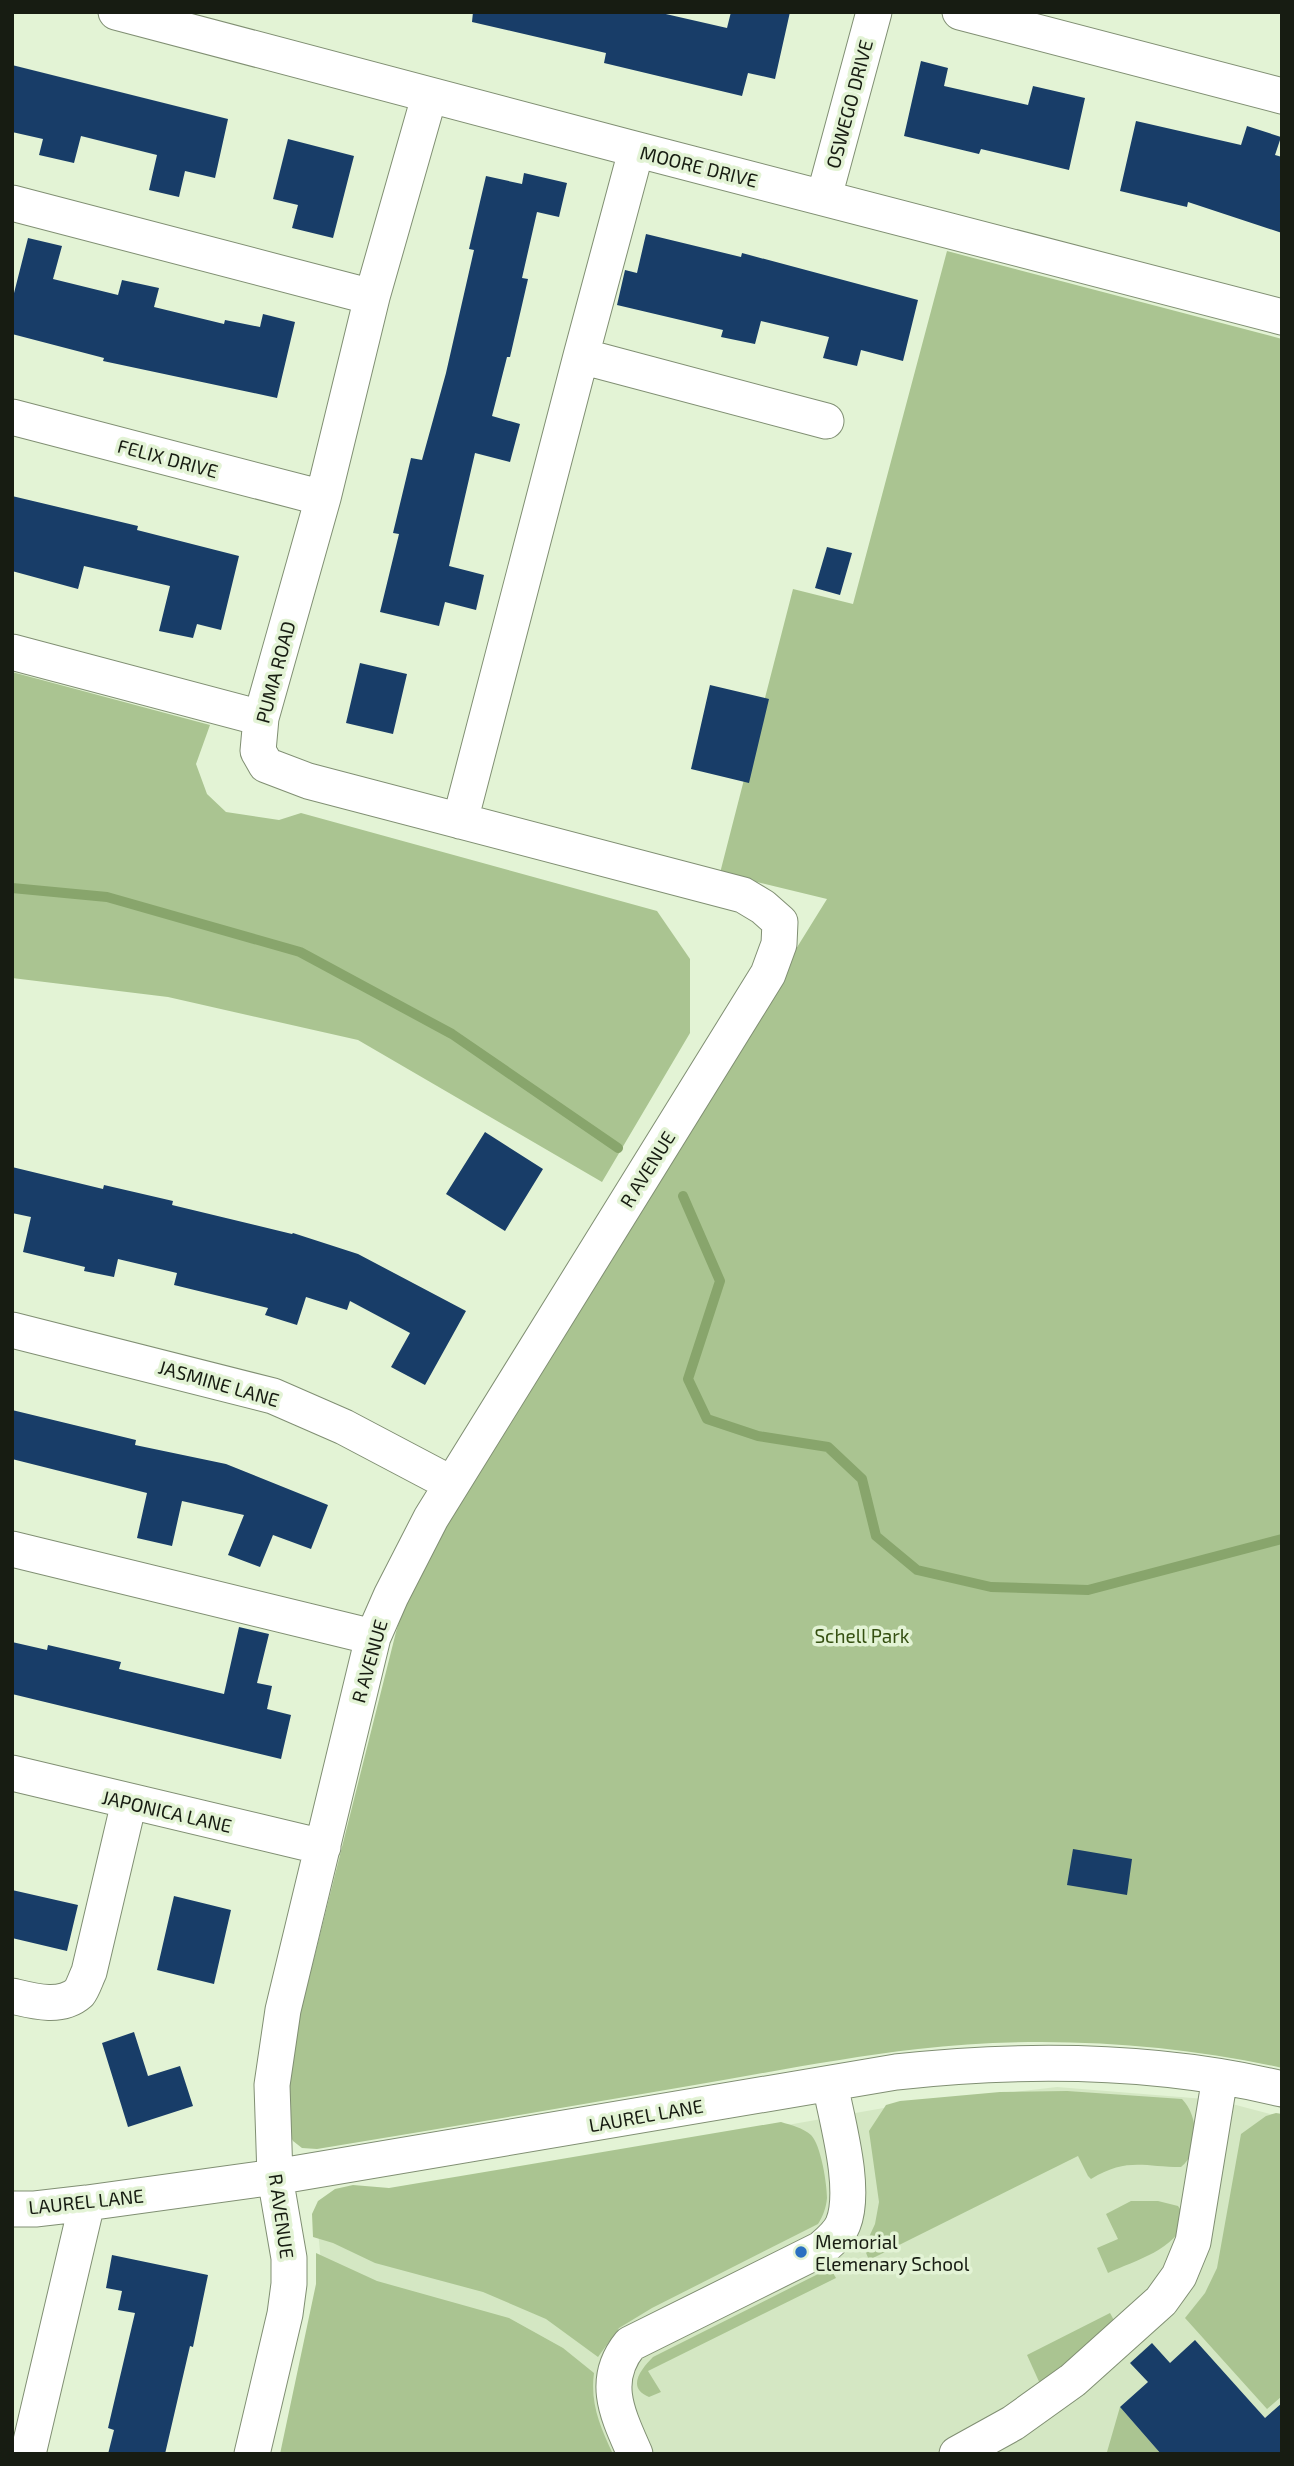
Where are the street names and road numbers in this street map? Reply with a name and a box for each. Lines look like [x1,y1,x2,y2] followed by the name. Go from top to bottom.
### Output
[821,37,877,171] street label: OSWEGO DRIVE
[638,140,760,192] street label: MOORE DRIVE
[115,434,221,482] street label: FELIX DRIVE
[250,618,300,726] street label: PUMA ROAD
[615,1127,679,1211] street label: R AVENUE
[156,1355,282,1411] street label: JASMINE LANE
[346,1617,392,1705] street label: R AVENUE
[100,1785,234,1837] street label: JAPONICA LANE
[587,2094,705,2136] street label: LAUREL LANE
[265,2172,299,2260] street label: R AVENUE
[27,2184,145,2218] street label: LAUREL LANE

